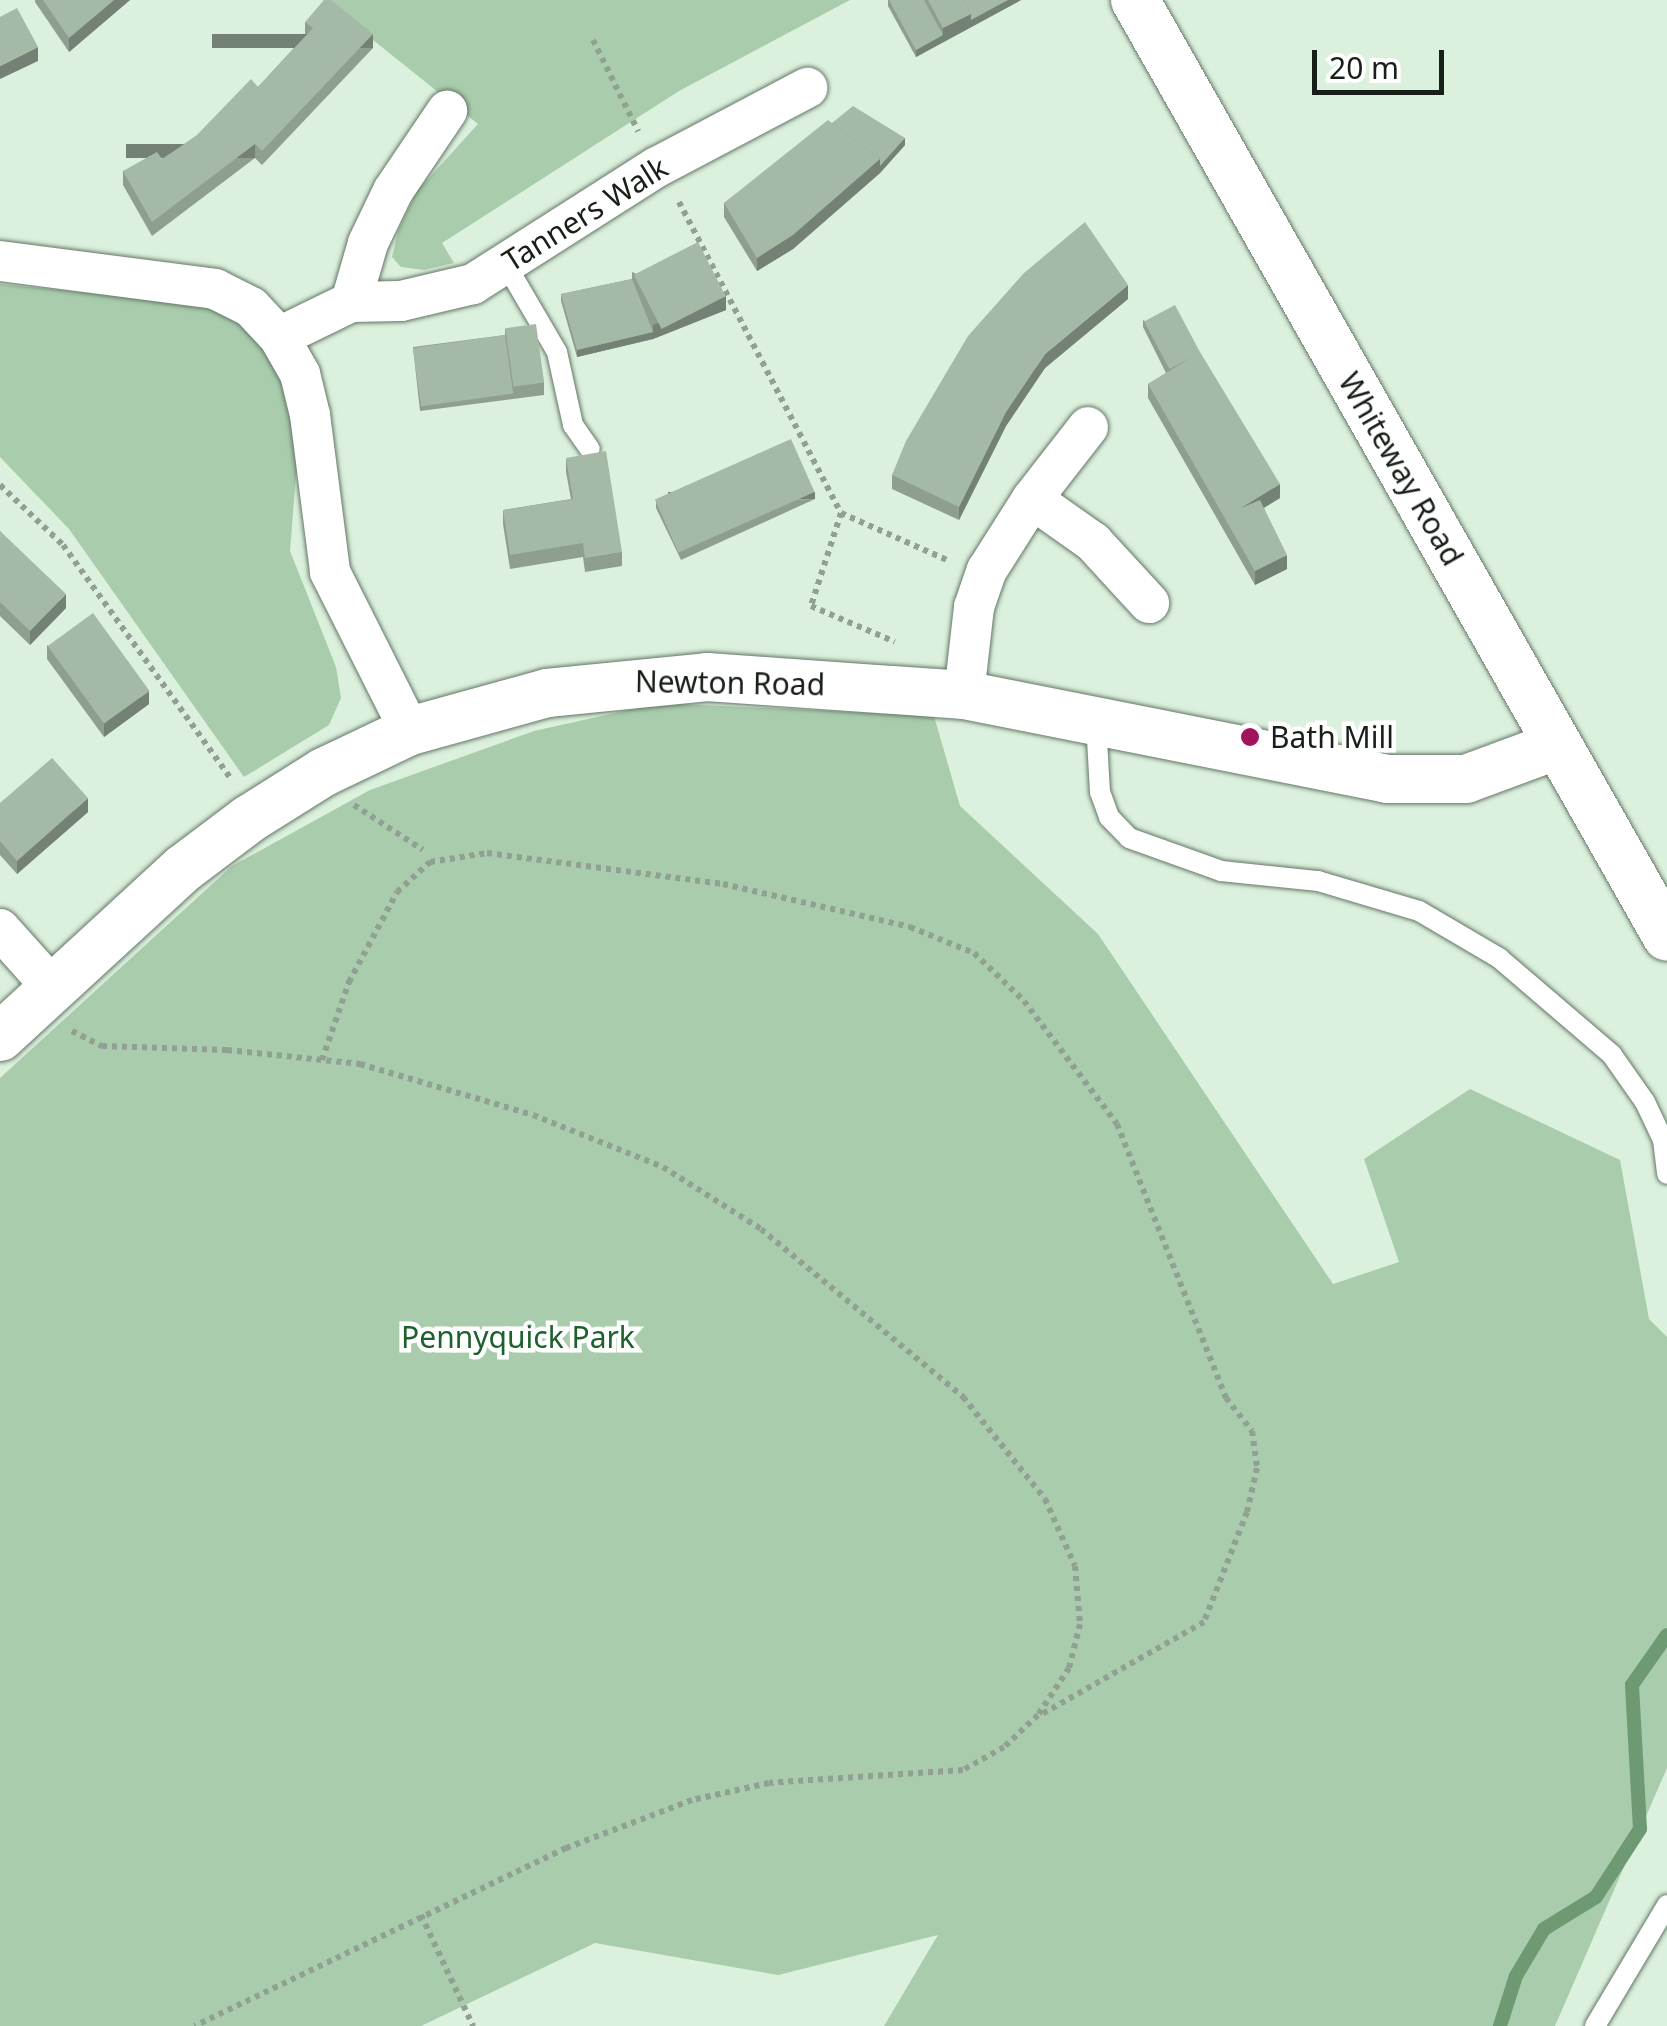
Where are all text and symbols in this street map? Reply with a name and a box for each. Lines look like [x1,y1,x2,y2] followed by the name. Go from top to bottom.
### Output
[1317,30,1450,92] scale bar
[1329,47,1399,88] text: 20 m
[496,149,674,279] street label: Tanners Walk
[1331,366,1471,572] street label: Whiteway Road
[635,663,825,703] street label: Newton Road
[1270,719,1394,755] place label: Bath Mill
[1239,726,1261,748] marker: Bath Mill
[401,1319,635,1355] park label: Pennyquick Park

